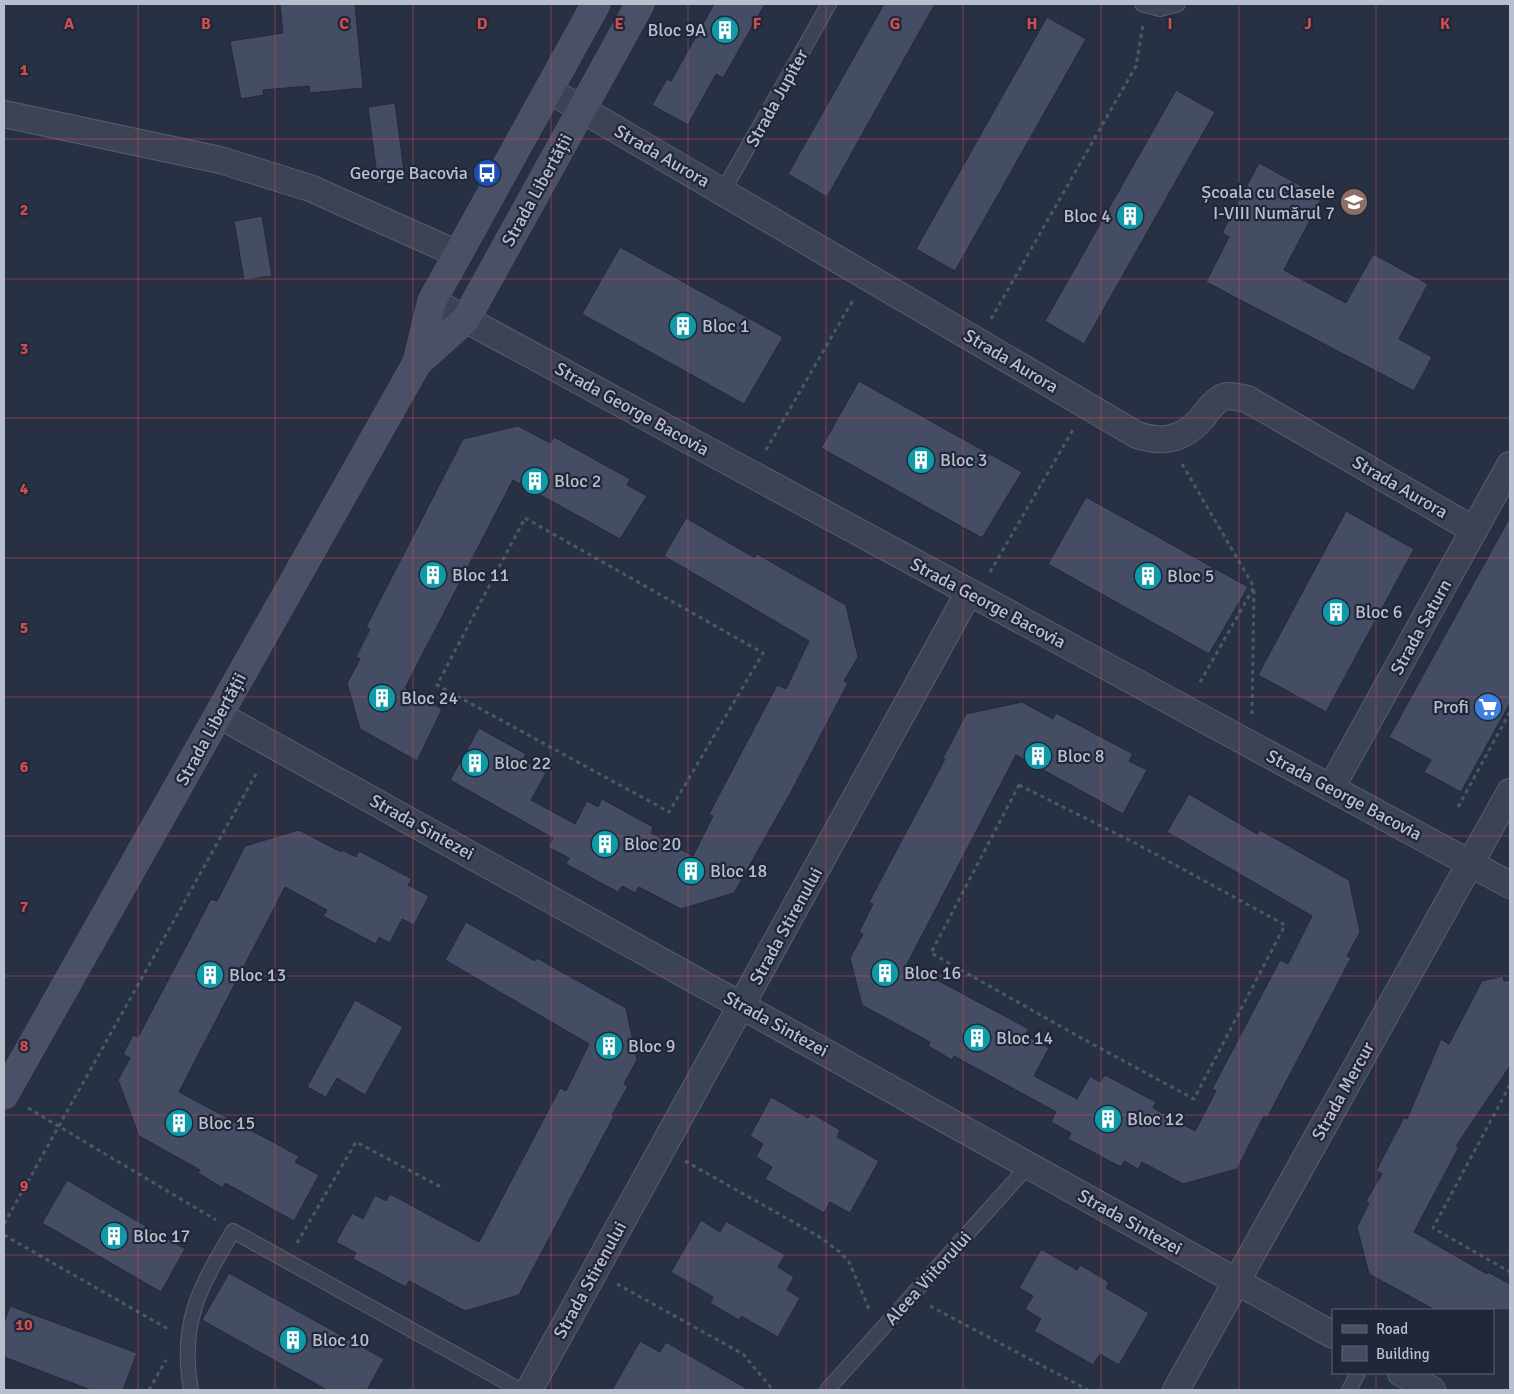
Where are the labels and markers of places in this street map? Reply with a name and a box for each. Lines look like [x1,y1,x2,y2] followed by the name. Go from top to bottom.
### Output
[710,15,740,45] building icon: Bloc 9A
[647,19,706,41] place label: Bloc 9A
[472,158,502,188] bus stop icon: George Bacovia
[350,162,468,184] place label: George Bacovia
[1201,181,1335,224] place label: Școala cu Clasele I-VIII Numărul 7
[1339,187,1369,217] school or university icon: Școala cu Clasele I-VIII Numărul 7
[1115,201,1145,231] building icon: Bloc 4
[1063,205,1111,227] place label: Bloc 4
[668,311,698,341] building icon: Bloc 1
[702,315,750,337] place label: Bloc 1
[906,445,936,475] building icon: Bloc 3
[940,449,988,471] place label: Bloc 3
[520,466,550,496] building icon: Bloc 2
[554,470,602,492] place label: Bloc 2
[418,560,448,590] building icon: Bloc 11
[1133,561,1163,591] building icon: Bloc 5
[452,564,509,586] place label: Bloc 11
[1167,565,1215,587] place label: Bloc 5
[1321,597,1351,627] building icon: Bloc 6
[1355,601,1403,623] place label: Bloc 6
[367,683,397,713] building icon: Bloc 24
[401,687,459,709] place label: Bloc 24
[1473,692,1503,722] supermarket icon: Profi
[1433,696,1469,718] place label: Profi
[1023,741,1053,771] building icon: Bloc 8
[1057,745,1105,767] place label: Bloc 8
[460,748,490,778] building icon: Bloc 22
[494,752,551,774] place label: Bloc 22
[590,829,620,859] building icon: Bloc 20
[624,833,681,855] place label: Bloc 20
[676,856,706,886] building icon: Bloc 18
[710,860,767,882] place label: Bloc 18
[870,958,900,988] building icon: Bloc 16
[195,960,225,990] building icon: Bloc 13
[904,962,961,984] place label: Bloc 16
[229,964,286,986] place label: Bloc 13
[962,1023,992,1053] building icon: Bloc 14
[996,1027,1054,1049] place label: Bloc 14
[594,1031,624,1061] building icon: Bloc 9
[628,1035,676,1057] place label: Bloc 9
[1093,1104,1123,1134] building icon: Bloc 12
[164,1108,194,1138] building icon: Bloc 15
[1127,1108,1184,1130] place label: Bloc 12
[198,1112,255,1134] place label: Bloc 15
[99,1221,129,1251] building icon: Bloc 17
[133,1225,190,1247] place label: Bloc 17
[278,1325,308,1355] building icon: Bloc 10
[312,1329,369,1351] place label: Bloc 10

